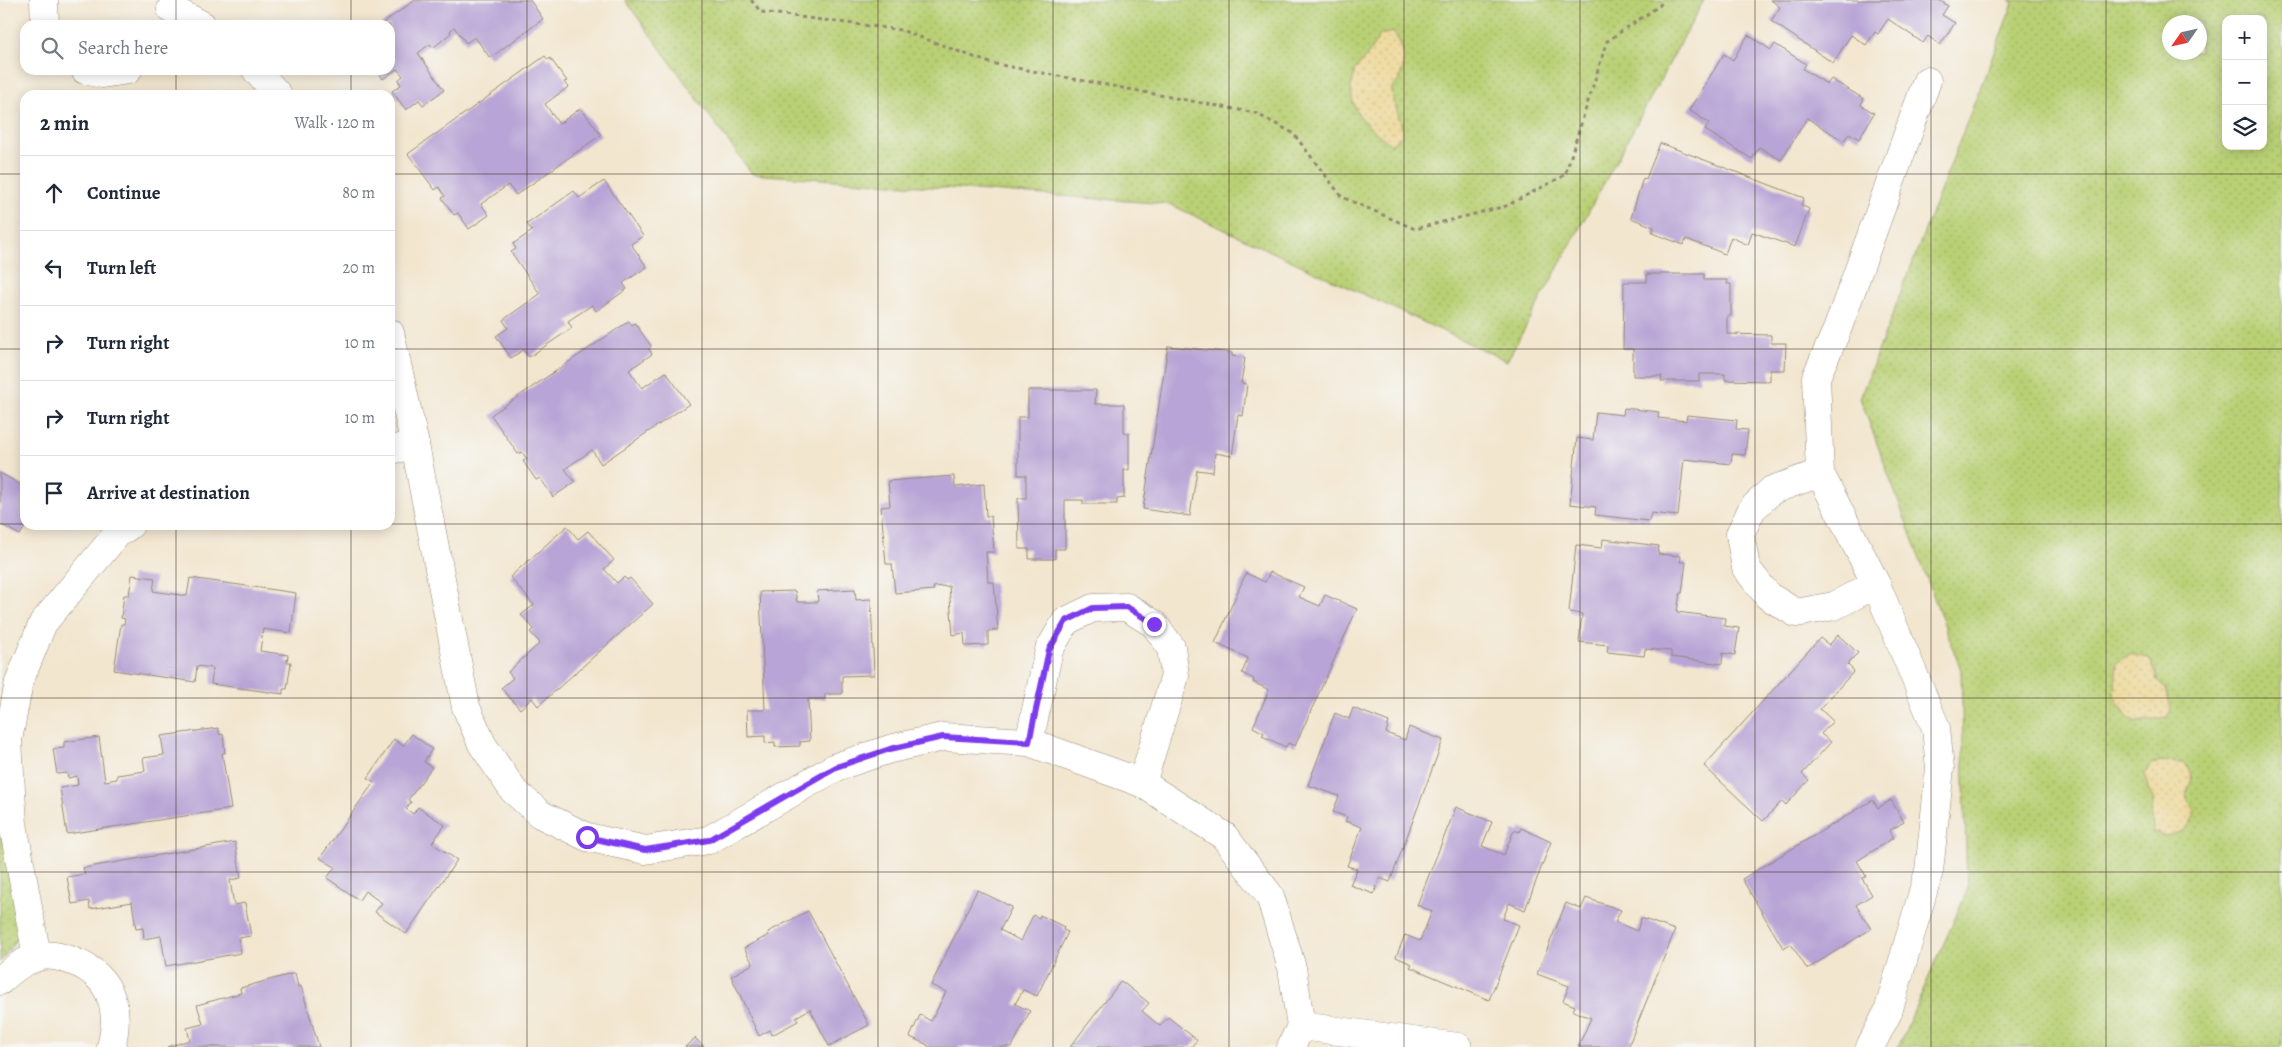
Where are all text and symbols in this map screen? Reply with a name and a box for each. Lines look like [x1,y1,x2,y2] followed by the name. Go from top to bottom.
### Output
[2162,15,2207,60] north arrow
[2222,15,2267,150] map controls
[2222,15,2267,60] button: +
[20,20,395,75] search box
[38,34,66,62] icon: search
[78,35,168,61] text: Search here
[2222,60,2267,105] button: −
[2222,105,2267,150] button: layers
[40,109,89,137] text: 2 min
[294,112,375,134] text: Walk · 120 m
[40,179,68,207] icon: ahead
[87,180,161,206] text: Continue
[342,182,375,204] text: 80 m
[40,254,68,282] icon: left
[87,255,156,281] text: Turn left
[342,257,375,279] text: 20 m
[40,329,68,357] icon: right
[87,330,169,356] text: Turn right
[345,332,375,354] text: 10 m
[40,404,68,432] icon: right
[87,405,169,431] text: Turn right
[345,407,375,429] text: 10 m
[40,479,68,507] icon: arrive
[87,480,250,506] text: Arrive at destination
[1143,613,1166,636] route end
[576,826,599,849] route start

